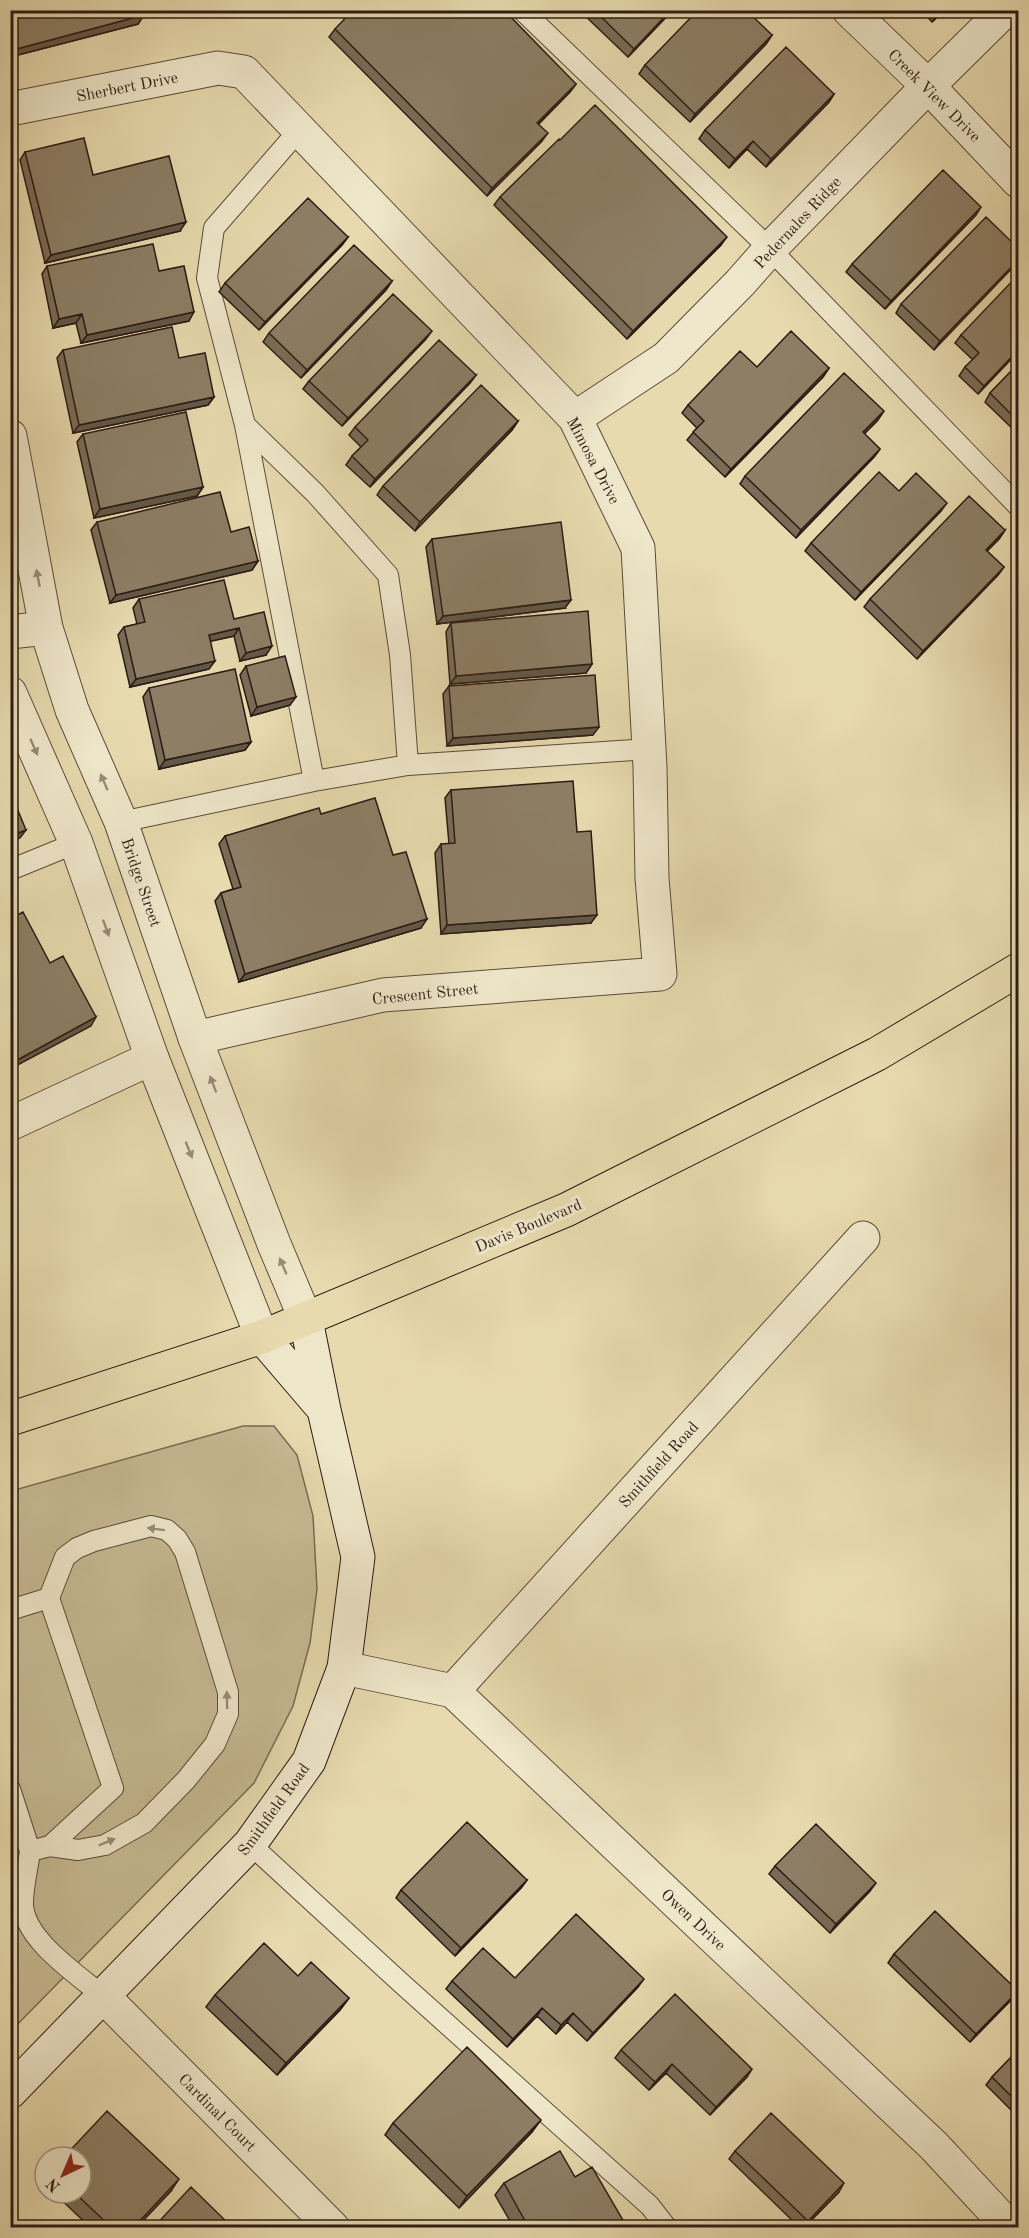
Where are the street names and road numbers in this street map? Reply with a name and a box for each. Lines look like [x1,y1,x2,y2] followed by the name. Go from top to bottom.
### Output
[884,47,983,146] street label: Creek View Drive
[75,70,180,106] street label: Sherbert Drive
[752,174,845,273] street label: Pedernales Ridge
[563,415,622,507] street label: Mimosa Drive
[117,836,163,930] street label: Bridge Street
[371,981,480,1009] street label: Crescent Street
[473,1197,584,1256] street label: Davis Boulevard
[617,1419,702,1512] street label: Smithfield Road
[236,1761,313,1859] street label: Smithfield Road
[657,1887,728,1954] street label: Owen Drive
[175,2071,259,2156] street label: Cardinal Court

